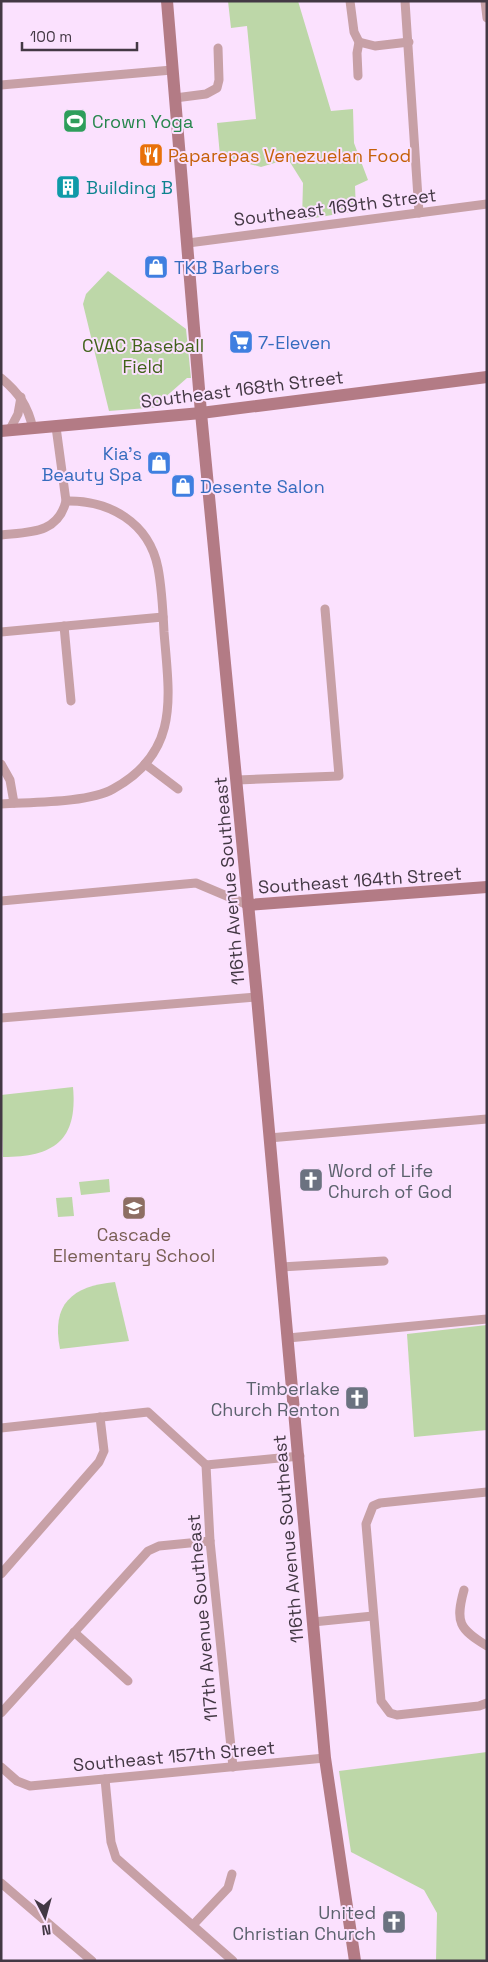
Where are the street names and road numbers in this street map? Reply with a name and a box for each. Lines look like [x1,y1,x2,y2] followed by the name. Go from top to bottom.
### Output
[232,183,438,231] street label: Southeast 169th Street
[139,365,345,413] street label: Southeast 168th Street
[208,776,250,986] street label: 116th Avenue Southeast
[257,861,463,899] street label: Southeast 164th Street
[267,1434,309,1644] street label: 116th Avenue Southeast
[181,1513,223,1723] street label: 117th Avenue Southeast
[72,1736,276,1776] street label: Southeast 157th Street

